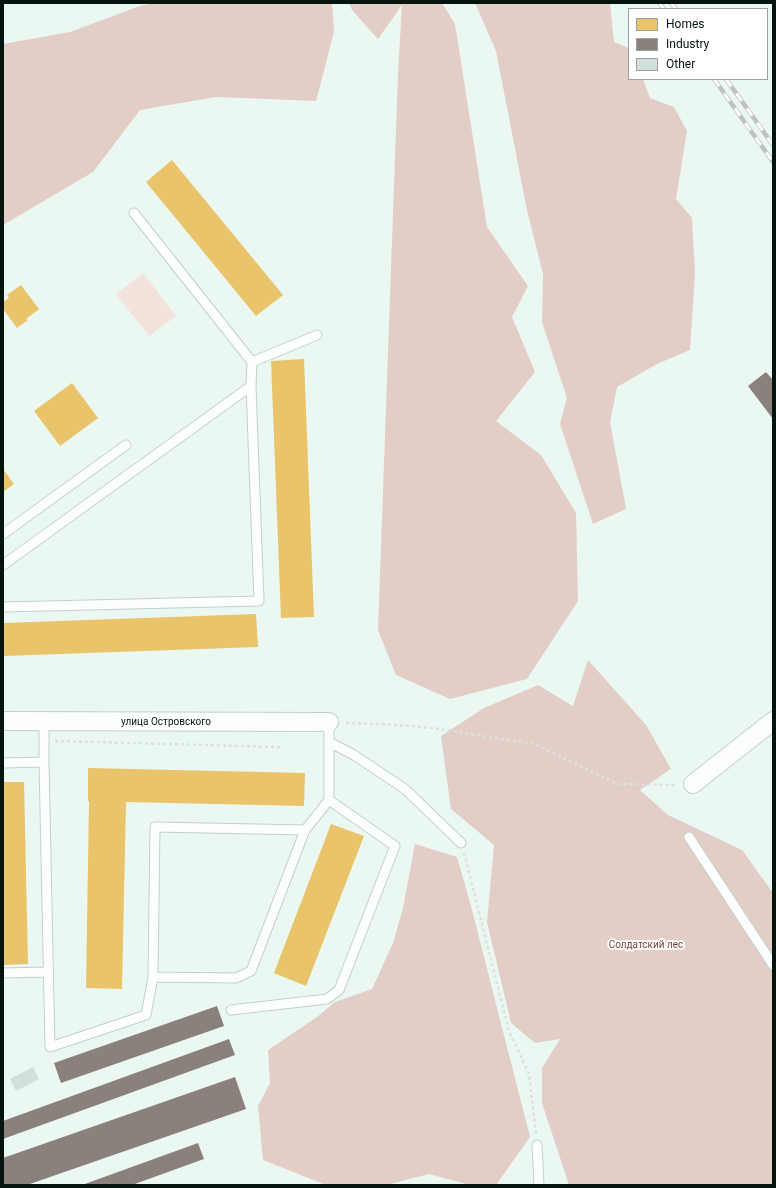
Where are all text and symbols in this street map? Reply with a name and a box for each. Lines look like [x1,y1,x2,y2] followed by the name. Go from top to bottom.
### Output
[628,8,768,80] legend
[666,17,704,31] text: Homes
[666,37,709,51] text: Industry
[666,57,695,71] text: Other
[121,716,211,728] street label: улица Островского
[609,939,683,951] park label: Солдатский лес

